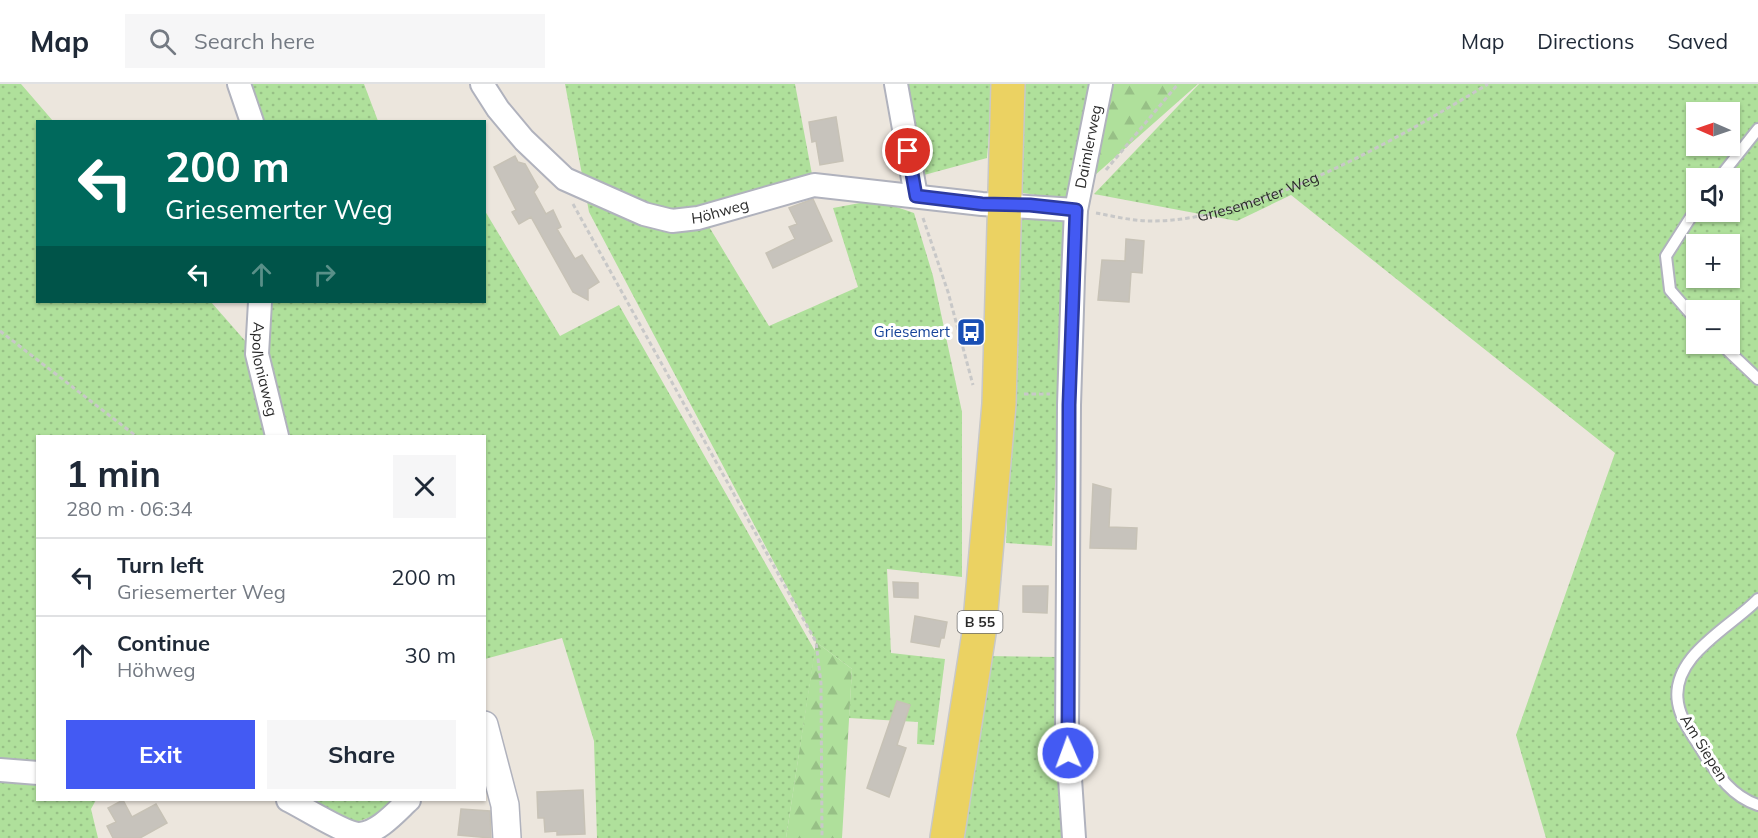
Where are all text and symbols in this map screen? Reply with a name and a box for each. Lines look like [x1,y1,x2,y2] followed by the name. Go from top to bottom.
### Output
[125,14,545,68] search box
[30,24,89,59] text: Map
[146,25,179,58] icon: search
[194,27,315,55] text: Search here
[1461,28,1504,54] text: Map
[1537,28,1634,54] text: Directions
[1667,28,1728,54] text: Saved
[1686,102,1740,156] north arrow
[1686,102,1740,354] map controls
[1071,103,1106,190] street label: Daimlerweg
[882,125,933,176] pin
[891,134,924,167] icon: arrive
[165,140,290,193] text: 200 m
[66,144,144,222] icon: left
[1196,167,1321,225] street label: Griesemerter Weg
[1686,168,1740,222] button: sound
[165,192,393,226] text: Griesemerter Weg
[690,194,751,228] street label: Höhweg
[1686,234,1740,288] button: +
[182,258,215,291] icon: left
[245,258,278,291] icon: ahead
[308,258,341,291] icon: right
[1686,300,1740,354] button: −
[955,316,987,348] bus stop icon: Griesemert
[248,322,282,418] street label: Apolloniaweg
[874,322,950,341] place label: Griesemert
[66,451,161,496] text: 1 min
[393,455,456,518] button: close
[66,496,192,521] text: 280 m · 06:34
[117,551,204,579] text: Turn left
[66,561,99,594] icon: left
[391,563,456,591] text: 200 m
[117,579,286,604] text: Griesemerter Weg
[958,611,1002,633] road number: B 55
[117,629,210,657] text: Continue
[66,639,99,672] icon: ahead
[405,641,456,669] text: 30 m
[117,657,196,682] text: Höhweg
[1676,711,1732,785] street label: Am Siepen
[66,720,255,789] button: Exit
[267,720,456,789] button: Share
[1036,721,1100,785] position arrow

